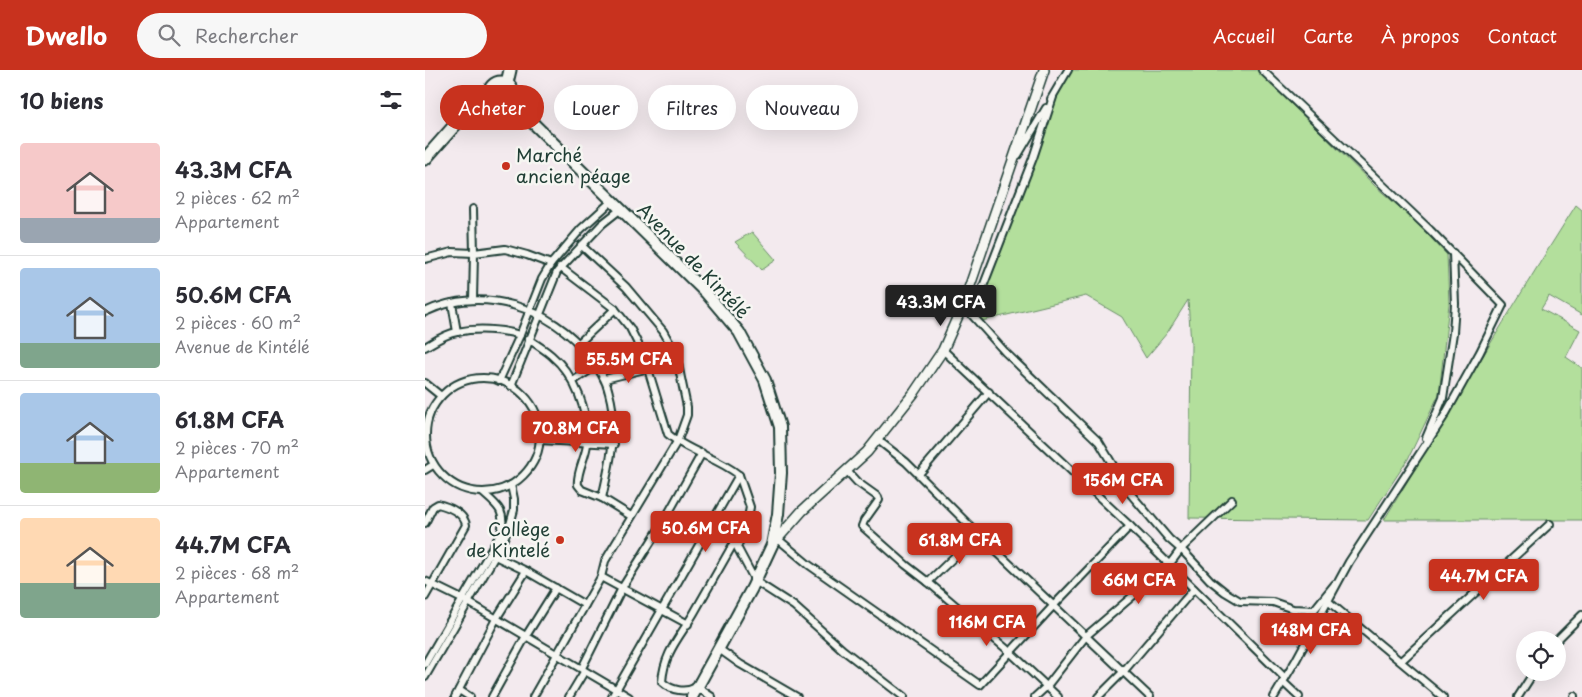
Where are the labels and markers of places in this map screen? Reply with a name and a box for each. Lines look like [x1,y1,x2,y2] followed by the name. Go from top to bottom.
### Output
[516,141,631,189] place label: Marché ancien péage
[500,160,512,172] marker: Marché ancien péage
[884,284,998,327] pin: 43.3M CFA
[572,342,686,384] pin: 55.5M CFA
[519,410,633,453] pin: 70.8M CFA
[1071,462,1175,505] pin: 156M CFA
[649,510,763,553] pin: 50.6M CFA
[466,515,550,563] place label: Collège de Kintelé
[903,522,1017,565] pin: 61.8M CFA
[554,534,566,546] marker: Collège de Kintelé
[1427,558,1541,601] pin: 44.7M CFA
[1093,562,1185,605] pin: 66M CFA
[935,604,1039,647] pin: 116M CFA
[1259,612,1363,655] pin: 148M CFA

